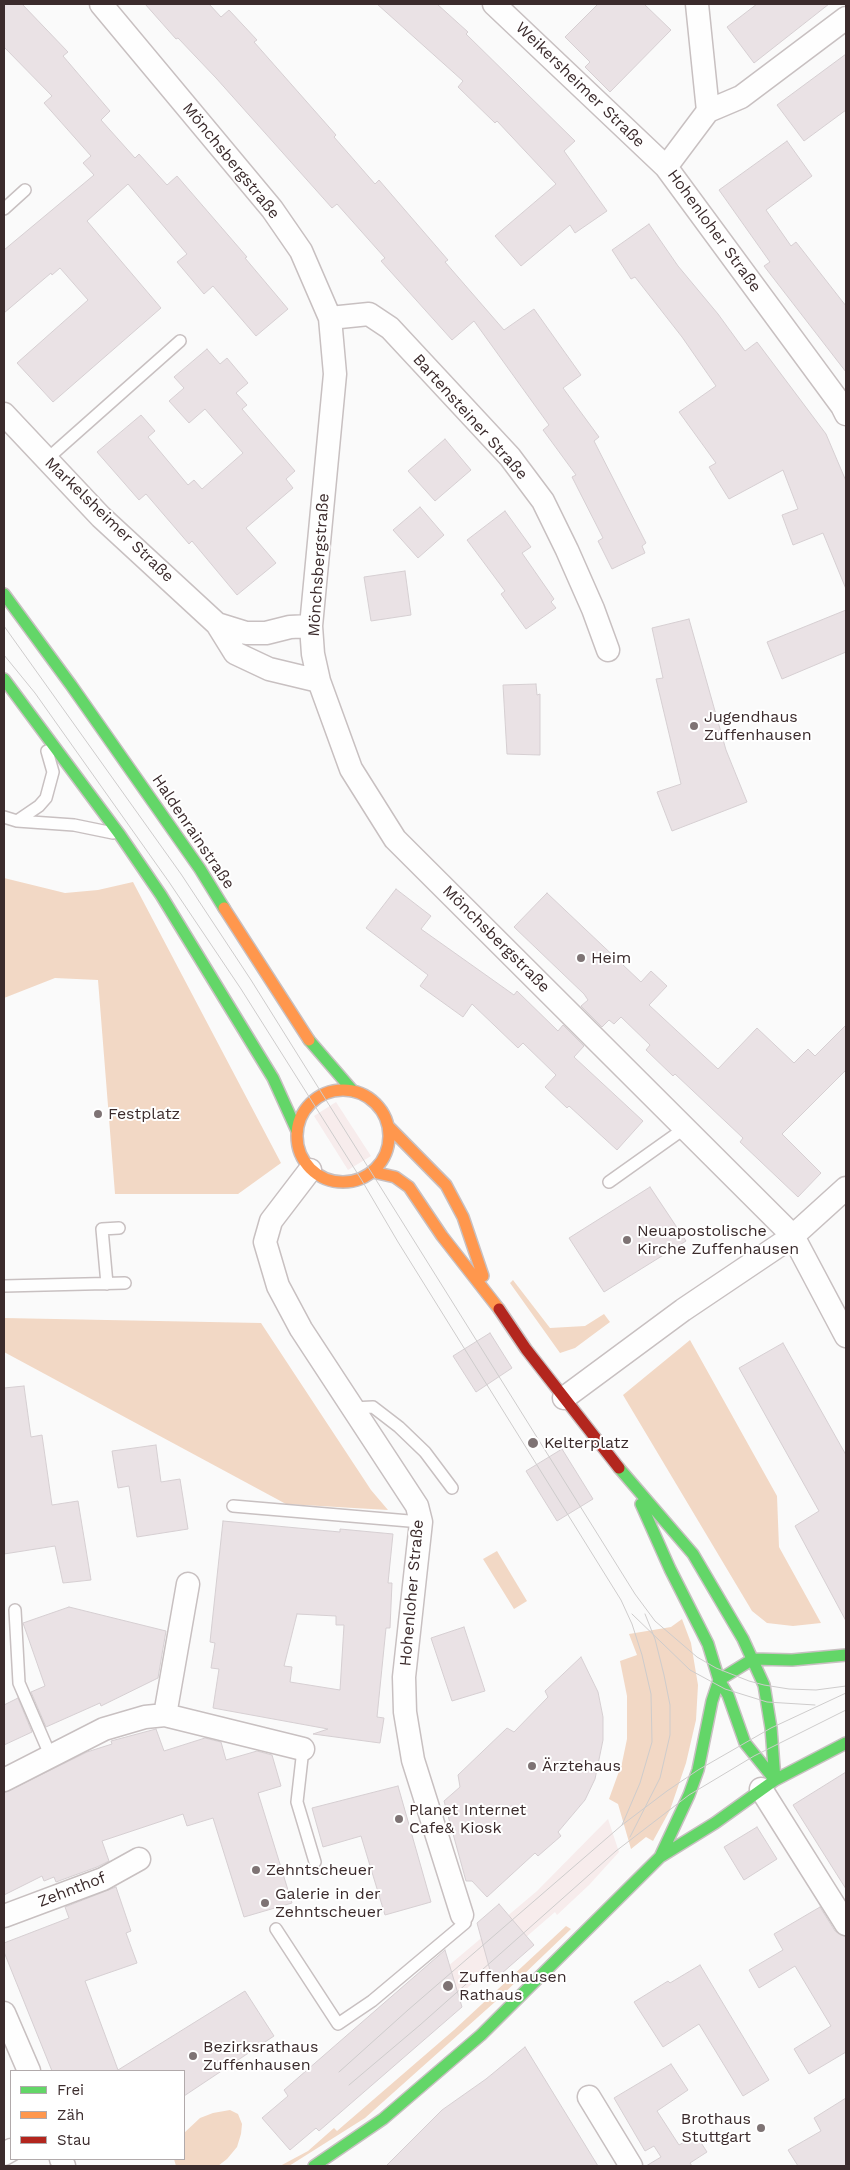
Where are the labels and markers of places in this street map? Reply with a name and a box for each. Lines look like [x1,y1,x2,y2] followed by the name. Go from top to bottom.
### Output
[704,707,812,745] place label: Jugendhaus Zuffenhausen
[688,720,700,732] marker: Jugendhaus Zuffenhausen
[591,948,631,968] place label: Heim
[575,952,587,964] marker: Heim
[108,1104,180,1124] place label: Festplatz
[92,1108,104,1120] marker: Festplatz
[637,1221,799,1259] place label: Neuapostolische Kirche Zuffenhausen
[621,1234,633,1246] marker: Neuapostolische Kirche Zuffenhausen
[544,1433,629,1453] place label: Kelterplatz
[526,1436,540,1450] marker: Kelterplatz
[542,1756,621,1776] place label: Ärztehaus
[526,1760,538,1772] marker: Ärztehaus
[409,1800,526,1838] place label: Planet Internet Cafe& Kiosk
[393,1813,405,1825] marker: Planet Internet Cafe& Kiosk
[266,1860,373,1880] place label: Zehntscheuer
[250,1864,262,1876] marker: Zehntscheuer
[275,1884,382,1922] place label: Galerie in der Zehntscheuer
[259,1897,271,1909] marker: Galerie in der Zehntscheuer
[459,1967,567,2005] place label: Zuffenhausen Rathaus
[441,1979,455,1993] marker: Zuffenhausen Rathaus
[203,2037,318,2075] place label: Bezirksrathaus Zuffenhausen
[187,2050,199,2062] marker: Bezirksrathaus Zuffenhausen
[681,2109,751,2147] place label: Brothaus Stuttgart
[755,2122,767,2134] marker: Brothaus Stuttgart

